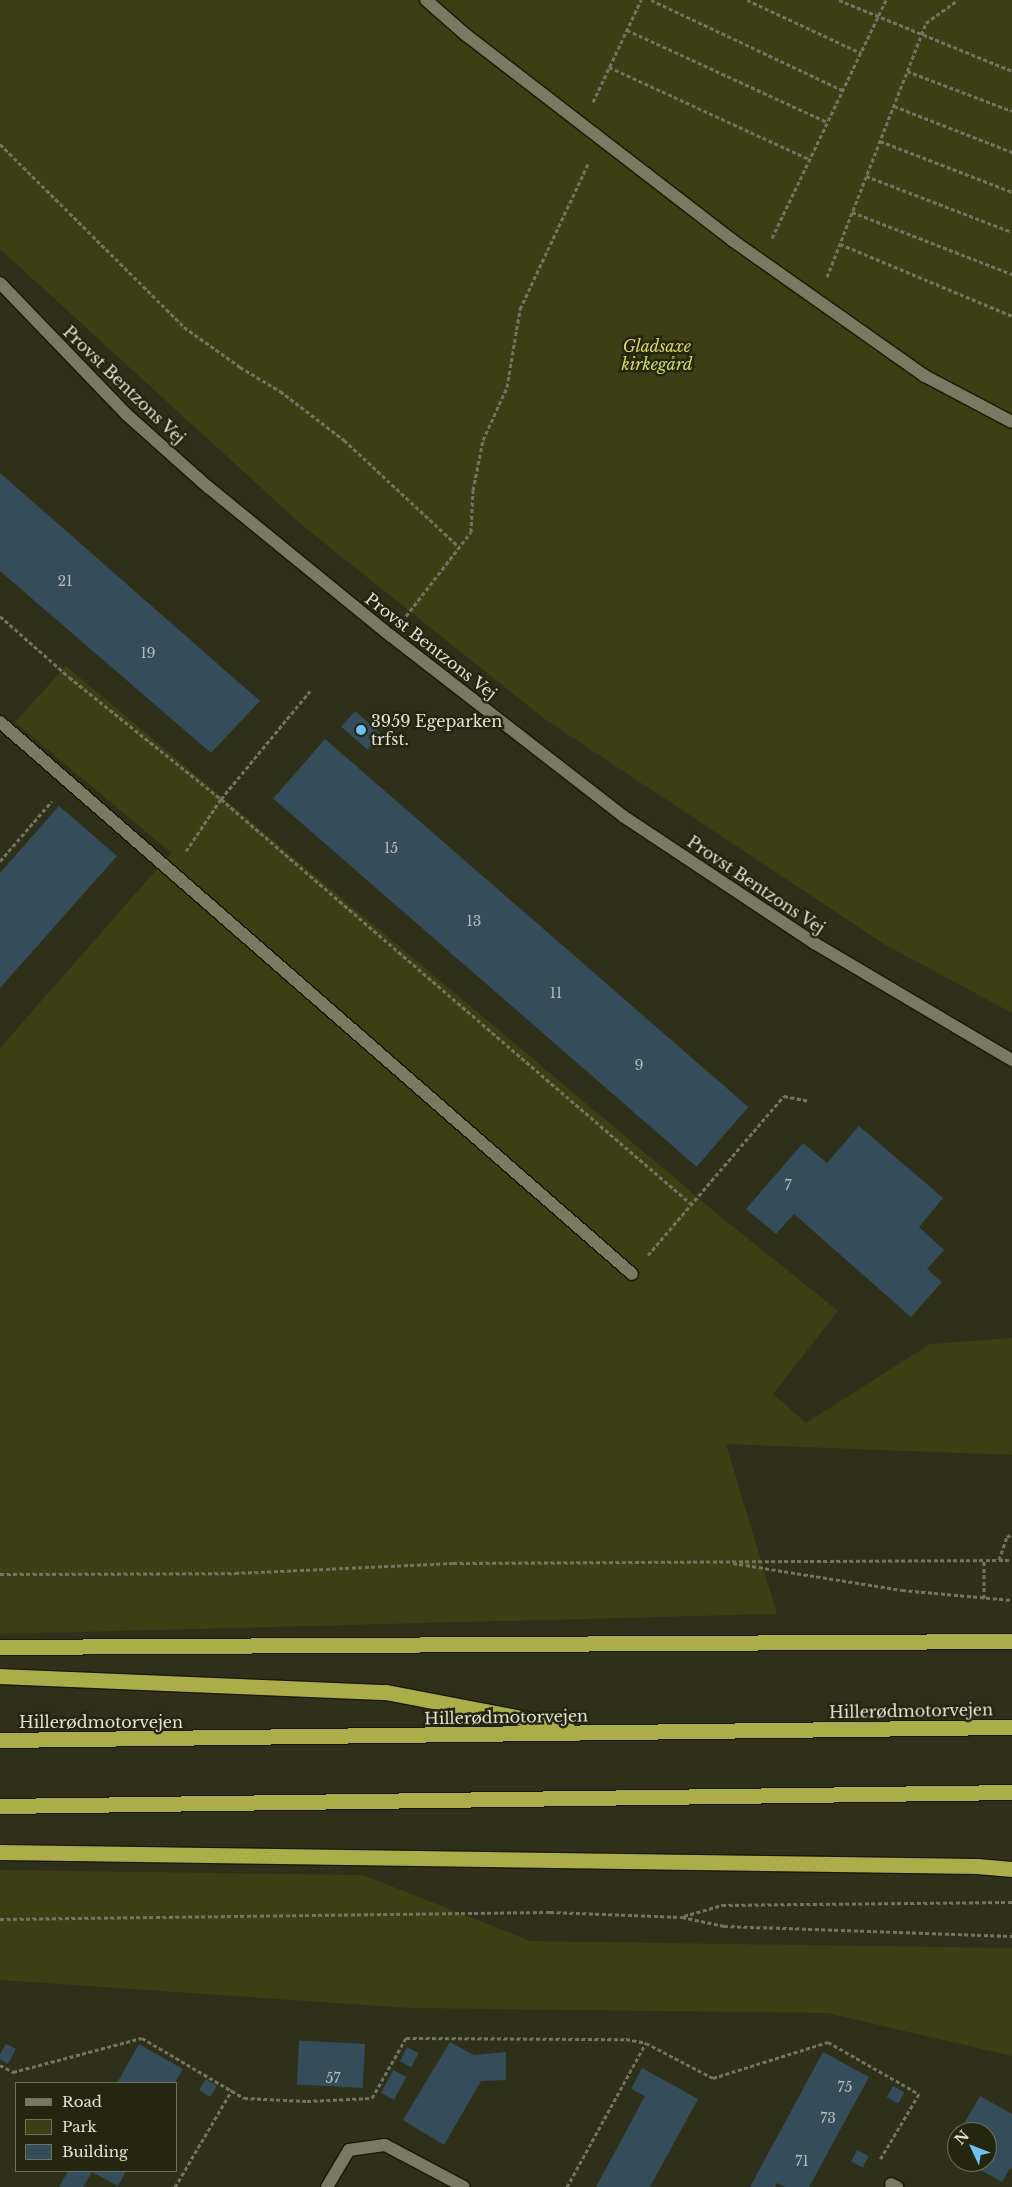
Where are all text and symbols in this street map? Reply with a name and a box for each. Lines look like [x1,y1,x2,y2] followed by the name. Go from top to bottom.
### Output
[59,322,189,448] street label: Provst Bentzons Vej
[621,336,693,374] park label: Gladsaxe kirkegård
[58,573,72,589] house number: 21
[361,589,501,703] street label: Provst Bentzons Vej
[140,645,156,661] house number: 19
[371,711,502,749] place label: 3959 Egeparken trfst.
[355,724,367,736] marker: 3959 Egeparken trfst.
[683,832,829,938] street label: Provst Bentzons Vej
[384,840,398,856] house number: 15
[467,913,481,929] house number: 13
[550,985,562,1001] house number: 11
[634,1057,644,1073] house number: 9
[784,1177,792,1193] house number: 7
[829,1700,993,1722] street label: Hillerødmotorvejen
[424,1706,588,1728] street label: Hillerødmotorvejen
[19,1712,183,1732] street label: Hillerødmotorvejen
[326,2070,340,2086] house number: 57
[838,2079,852,2095] house number: 75
[15,2082,178,2172] legend
[62,2092,102,2111] text: Road
[820,2110,836,2126] house number: 73
[62,2117,97,2136] text: Park
[947,2122,997,2172] north arrow
[951,2127,973,2148] text: N
[62,2142,128,2161] text: Building
[795,2153,809,2169] house number: 71

